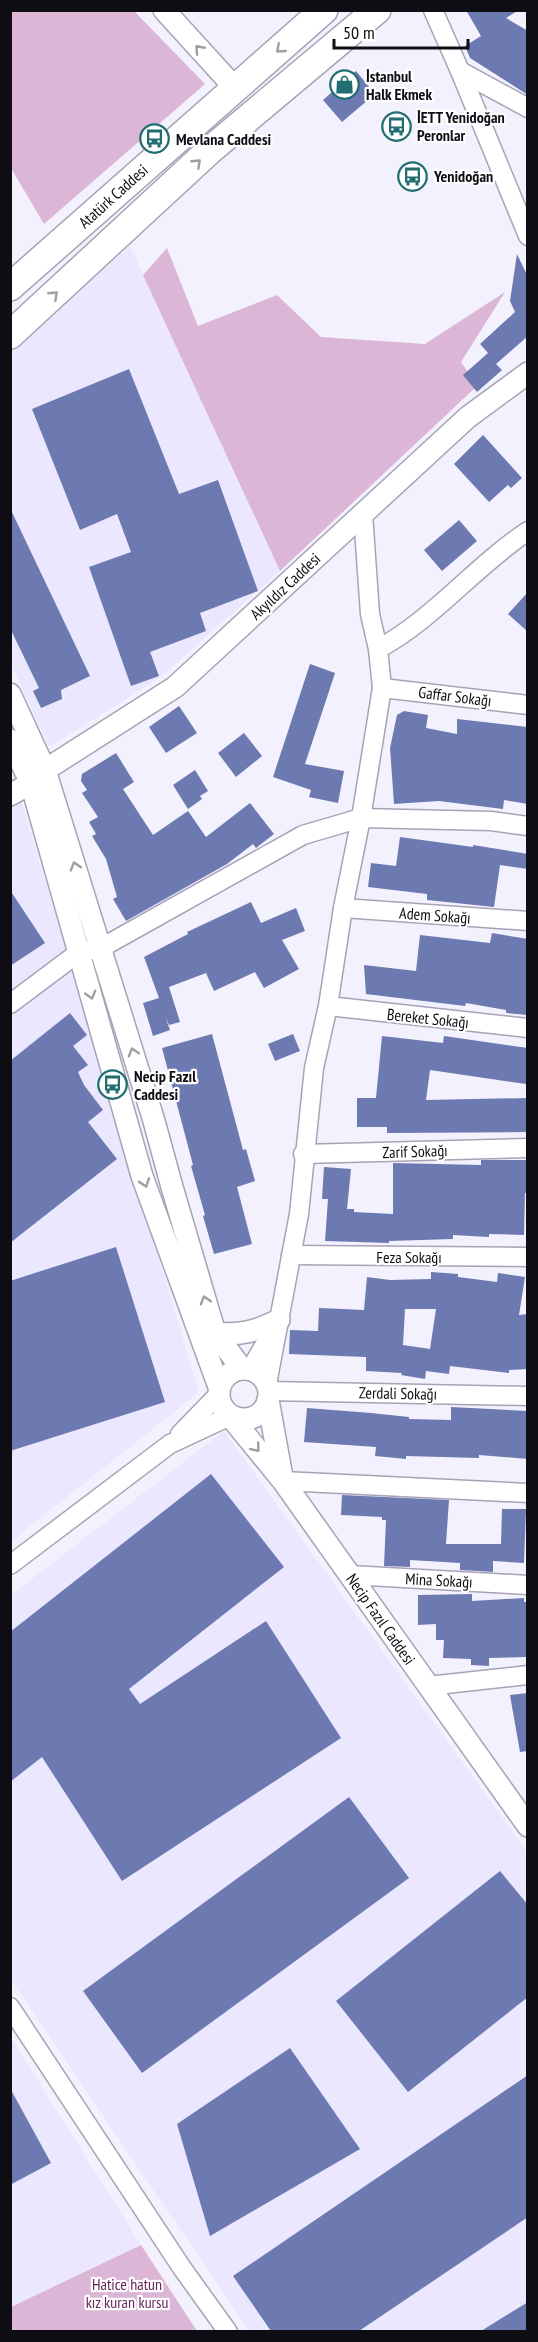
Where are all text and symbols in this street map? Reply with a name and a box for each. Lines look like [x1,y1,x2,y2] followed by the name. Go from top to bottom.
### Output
[334,12,468,50] scale bar
[343,21,375,44] text: 50 m
[276,42,287,53] one-way arrow
[196,45,207,56] one-way arrow
[366,66,432,104] place label: İstanbul Halk Ekmek
[329,69,361,101] shop icon: İstanbul Halk Ekmek
[417,107,505,145] place label: İETT Yenidoğan Peronlar
[380,110,412,142] bus stop icon: İETT Yenidoğan Peronlar
[139,123,171,155] bus stop icon: Mevlana Caddesi
[176,129,272,149] place label: Mevlana Caddesi
[190,159,201,170] one-way arrow
[74,160,152,232] street label: Atatürk Caddesi
[397,160,429,192] bus stop icon: Yenidoğan
[433,166,493,186] place label: Yenidoğan
[47,291,57,302] one-way arrow
[246,548,324,624] street label: Akyıldız Caddesi
[417,682,493,710] street label: Gaffar Sokağı
[70,861,82,872] one-way arrow
[399,903,471,927] street label: Adem Sokağı
[83,990,96,1000] one-way arrow
[386,1004,470,1032] street label: Bereket Sokağı
[128,1047,140,1058] one-way arrow
[134,1066,196,1104] place label: Necip Fazıl Caddesi
[97,1069,129,1101] bus stop icon: Necip Fazıl Caddesi
[382,1140,448,1162] street label: Zarif Sokağı
[137,1177,150,1188] one-way arrow
[376,1247,442,1267] street label: Feza Sokağı
[200,1295,212,1306] one-way arrow
[359,1382,437,1404] street label: Zerdali Sokağı
[249,1442,260,1453] one-way arrow
[405,1568,473,1592] street label: Mina Sokağı
[342,1570,420,1668] street label: Necip Fazıl Caddesi
[86,2274,168,2312] park label: Hatice hatun kız kuran kursu

